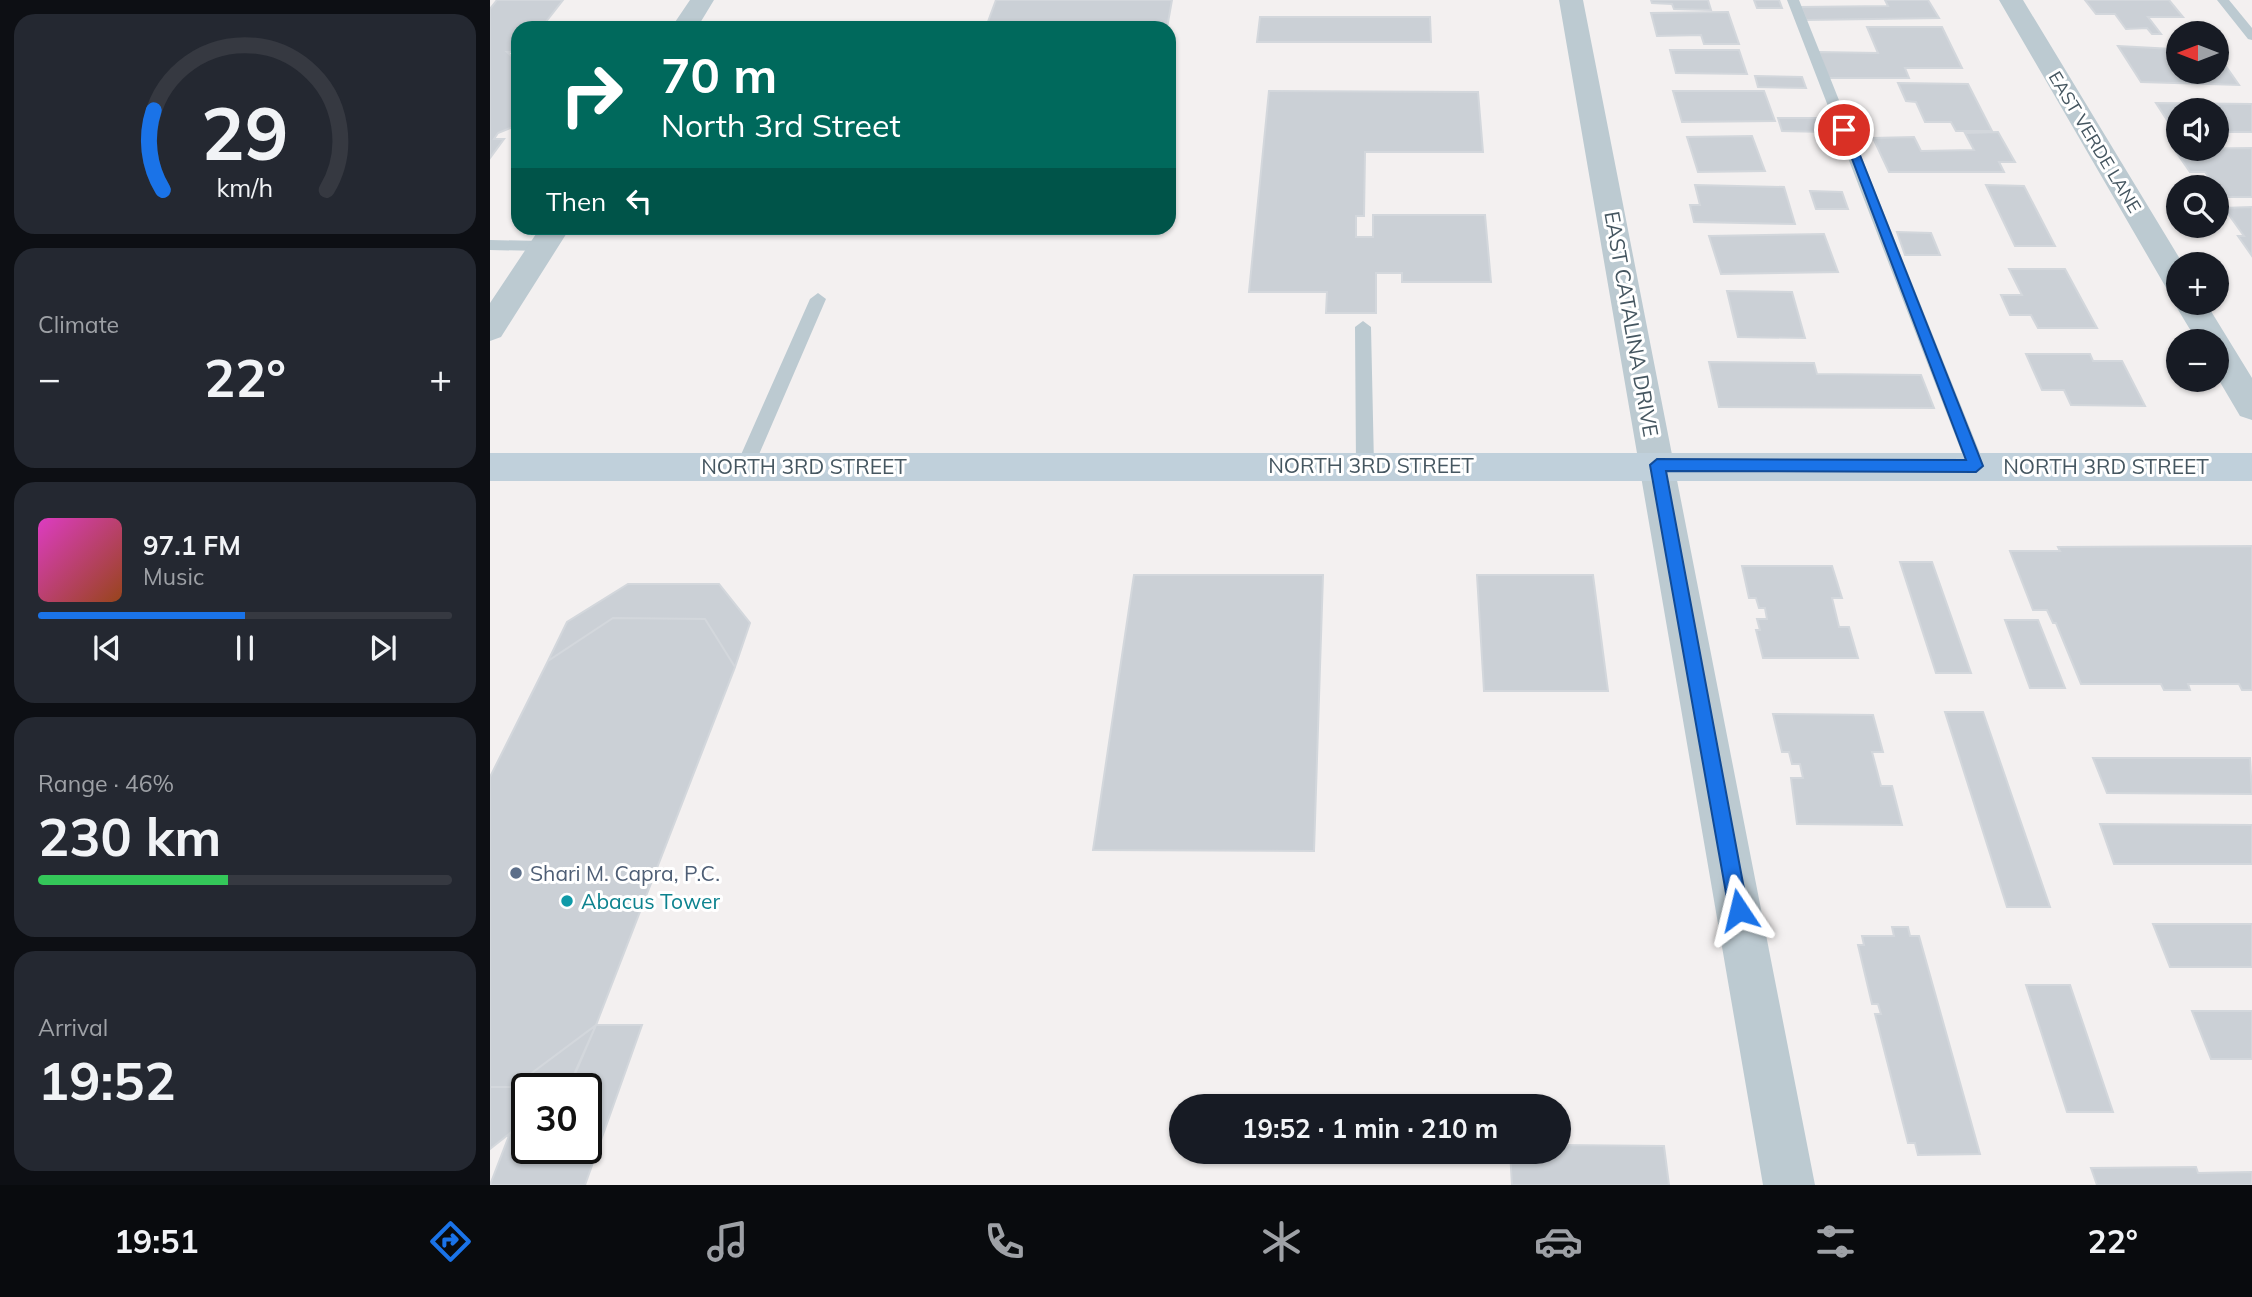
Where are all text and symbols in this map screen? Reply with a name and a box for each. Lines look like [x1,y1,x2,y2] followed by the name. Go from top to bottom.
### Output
[2166,21,2230,84] north arrow
[2166,21,2229,392] map controls
[661,44,777,105] text: 70 m
[546,49,637,140] icon: right
[2044,67,2146,217] street label: EAST VERDE LANE
[201,87,289,178] text: 29
[2166,98,2229,161] button: sound
[1814,100,1874,160] pin
[661,105,901,145] text: North 3rd Street
[1825,111,1863,149] icon: arrive
[217,172,273,203] text: km/h
[2166,175,2229,238] button: search
[620,182,658,220] icon: left
[546,185,606,218] text: Then
[1599,209,1665,439] street label: EAST CATALINA DRIVE
[2166,252,2229,315] button: +
[38,310,119,339] text: Climate
[2166,329,2229,392] button: −
[204,345,286,410] text: 22°
[38,354,61,402] text: −
[429,354,452,402] text: +
[1268,452,1474,478] street label: NORTH 3RD STREET
[701,453,907,479] street label: NORTH 3RD STREET
[2003,453,2209,479] street label: NORTH 3RD STREET
[143,529,241,562] text: 97.1 FM
[143,562,204,591] text: Music
[88,629,126,667] icon: previous
[226,629,264,667] icon: pause
[364,629,402,667] icon: next
[38,769,174,798] text: Range · 46%
[38,804,221,869] text: 230 km
[530,860,720,886] place label: Shari M. Capra, P.C.
[508,865,524,881] marker: Shari M. Capra, P.C.
[1702,873,1776,947] position arrow
[581,888,720,914] place label: Abacus Tower
[559,893,575,909] marker: Abacus Tower
[38,1013,108,1042] text: Arrival
[38,1048,176,1113] text: 19:52
[511,1073,602,1164] speed limit sign: 30
[1242,1112,1498,1145] text: 19:52 · 1 min · 210 m
[426,1217,475,1266] icon: directions
[703,1217,752,1266] icon: music
[980,1217,1029,1266] icon: phone
[1257,1217,1306,1266] icon: climate
[1534,1217,1583,1266] icon: car
[1811,1217,1860,1266] icon: filters
[114,1221,199,1261] text: 19:51
[2087,1221,2138,1261] text: 22°

